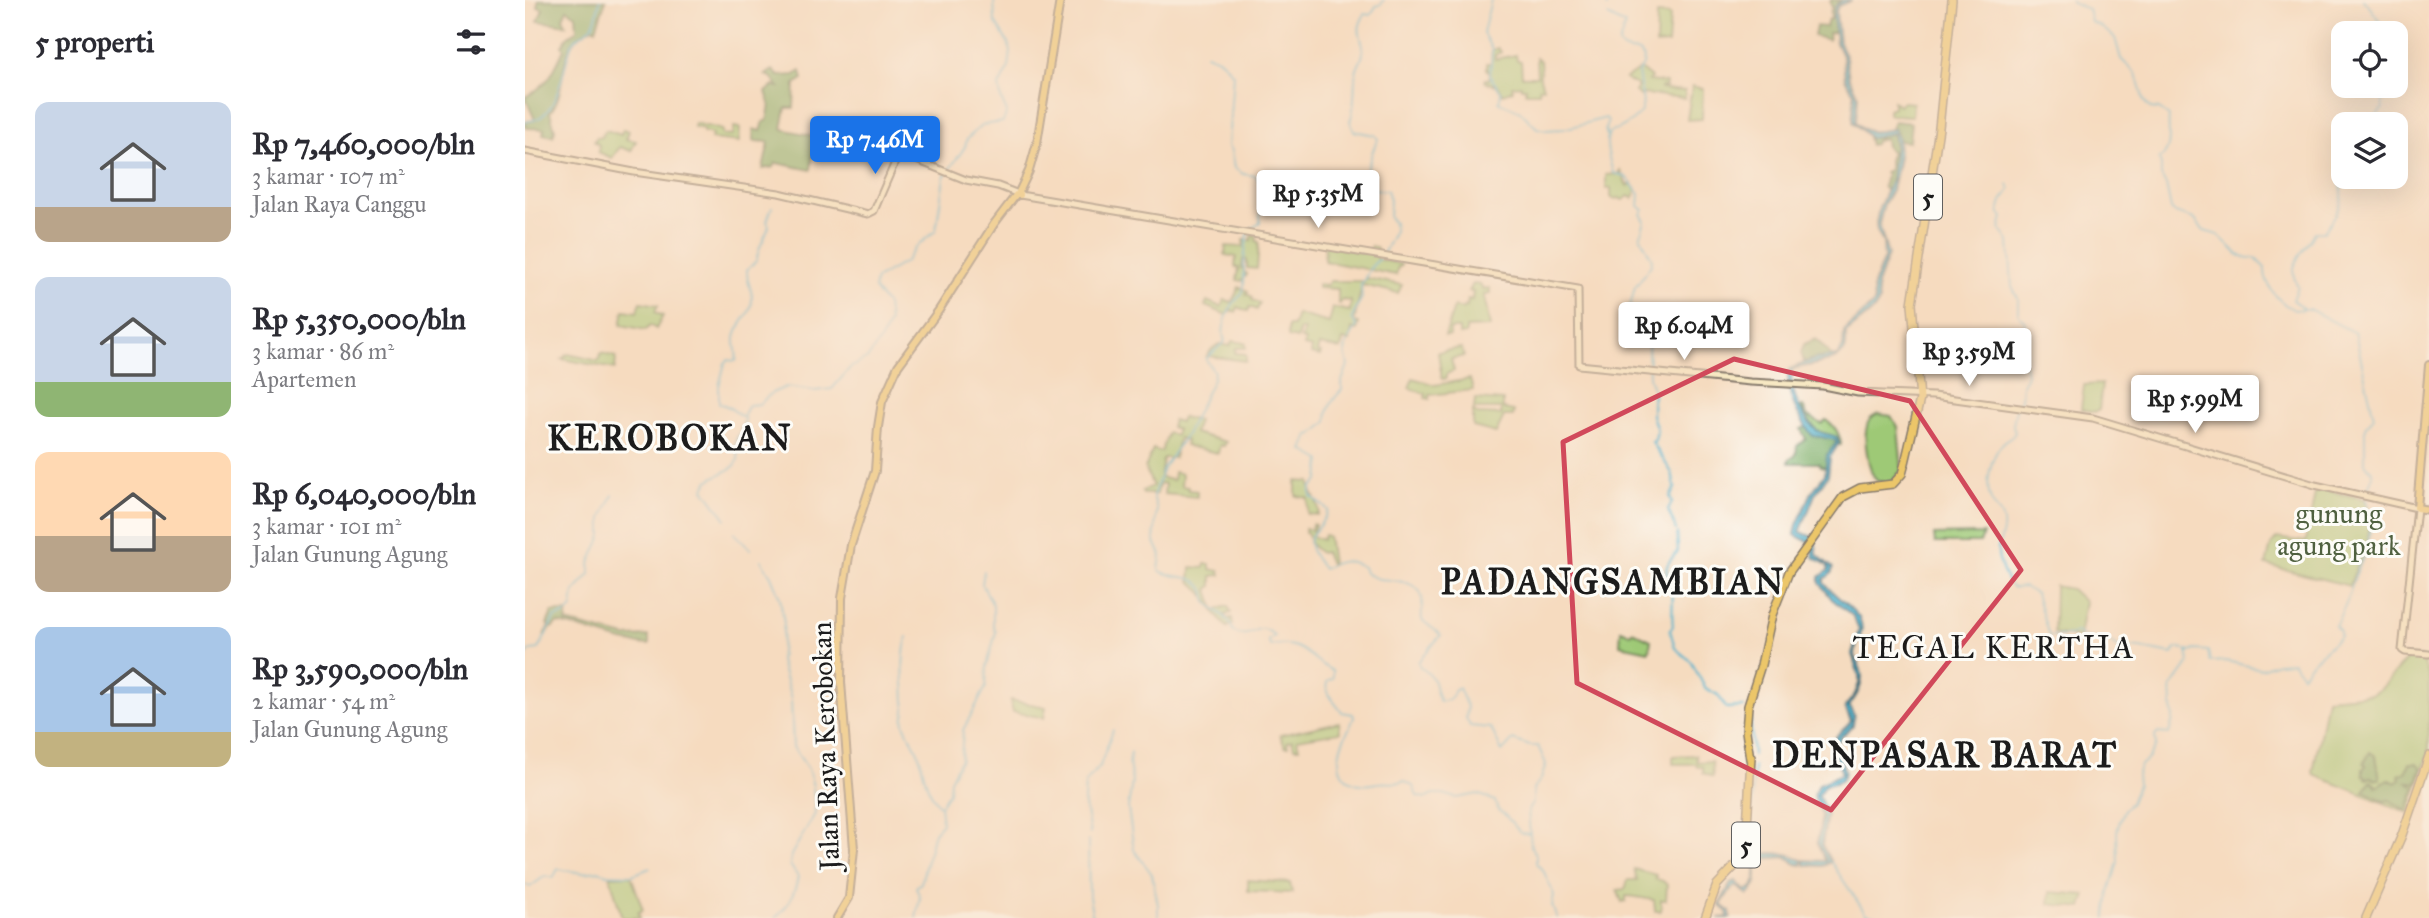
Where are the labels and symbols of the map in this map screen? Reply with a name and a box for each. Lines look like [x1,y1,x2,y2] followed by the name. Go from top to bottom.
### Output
[803,116,947,176] pin: Rp 7.46M
[1246,170,1390,230] pin: Rp 5.35M
[1914,174,1942,220] road number: 5
[1612,302,1756,362] pin: Rp 6.04M
[1897,328,2041,388] pin: Rp 3.59M
[2123,376,2267,435] pin: Rp 5.99M
[547,417,793,460] district label: KEROBOKAN
[2277,496,2401,563] park label: gunung agung park
[1440,561,1786,604] district label: PADANGSAMBIAN
[804,621,847,874] street label: Jalan Raya Kerobokan
[1852,628,2136,667] district label: TEGAL KERTHA
[1772,734,2118,777] district label: DENPASAR BARAT
[1732,822,1760,867] road number: 5

